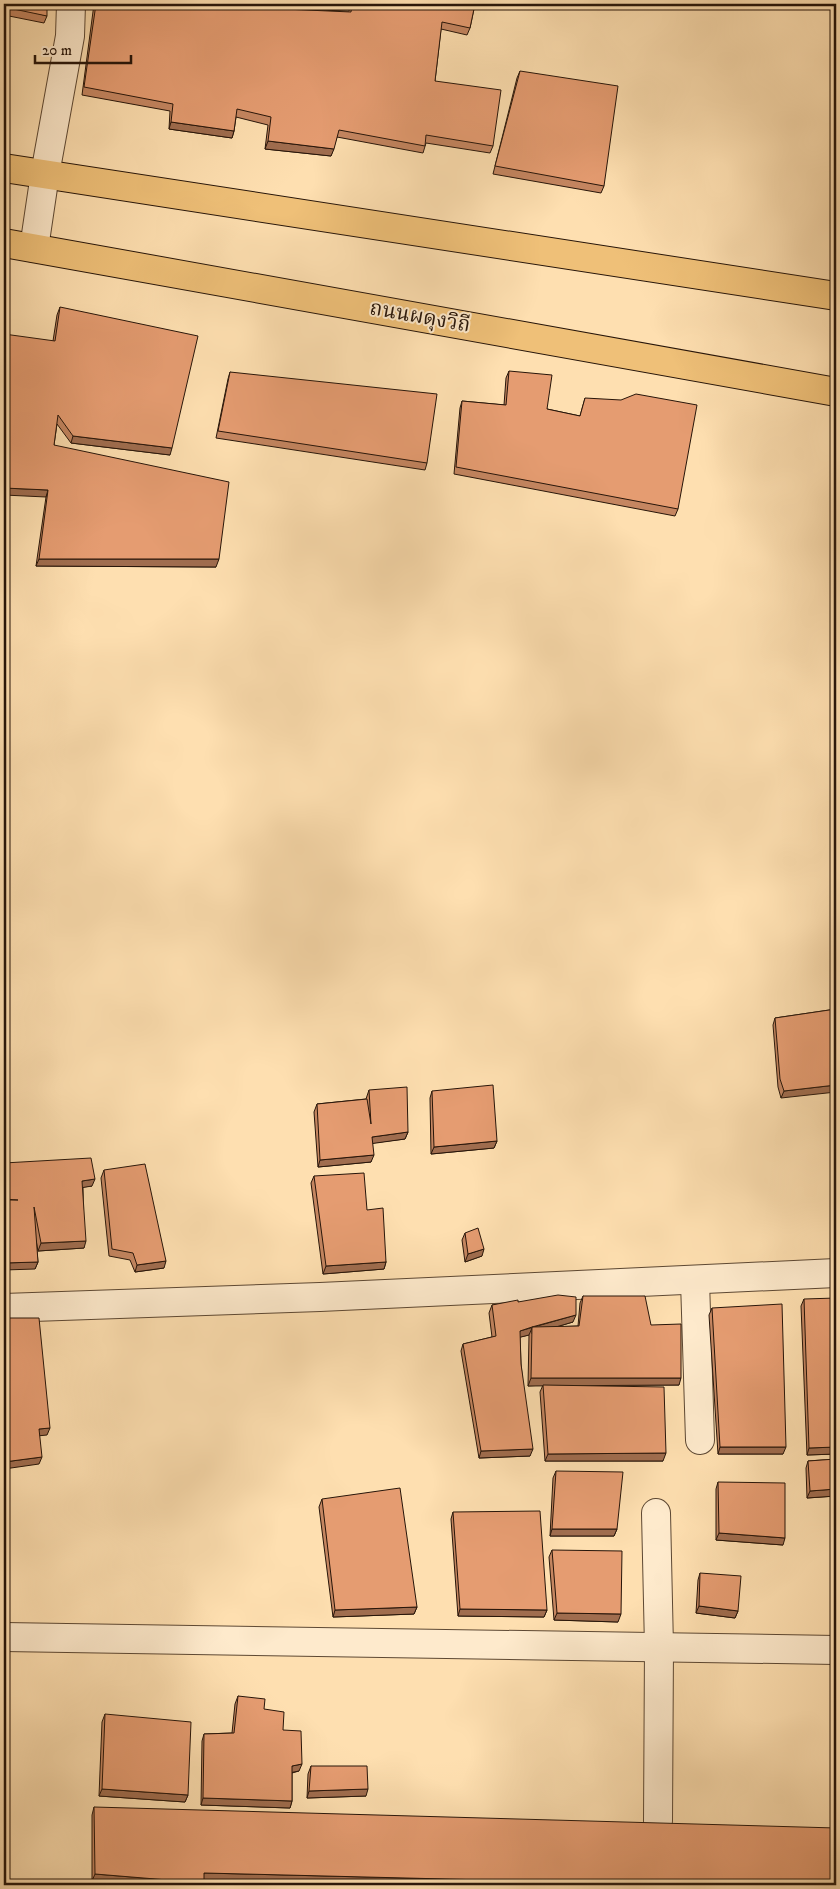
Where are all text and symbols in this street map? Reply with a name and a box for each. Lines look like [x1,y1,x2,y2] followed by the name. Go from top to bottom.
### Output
[35,32,131,64] scale bar
[42,41,72,60] text: 20 m
[368,295,472,339] street label: ถนนผดุงวิถี

